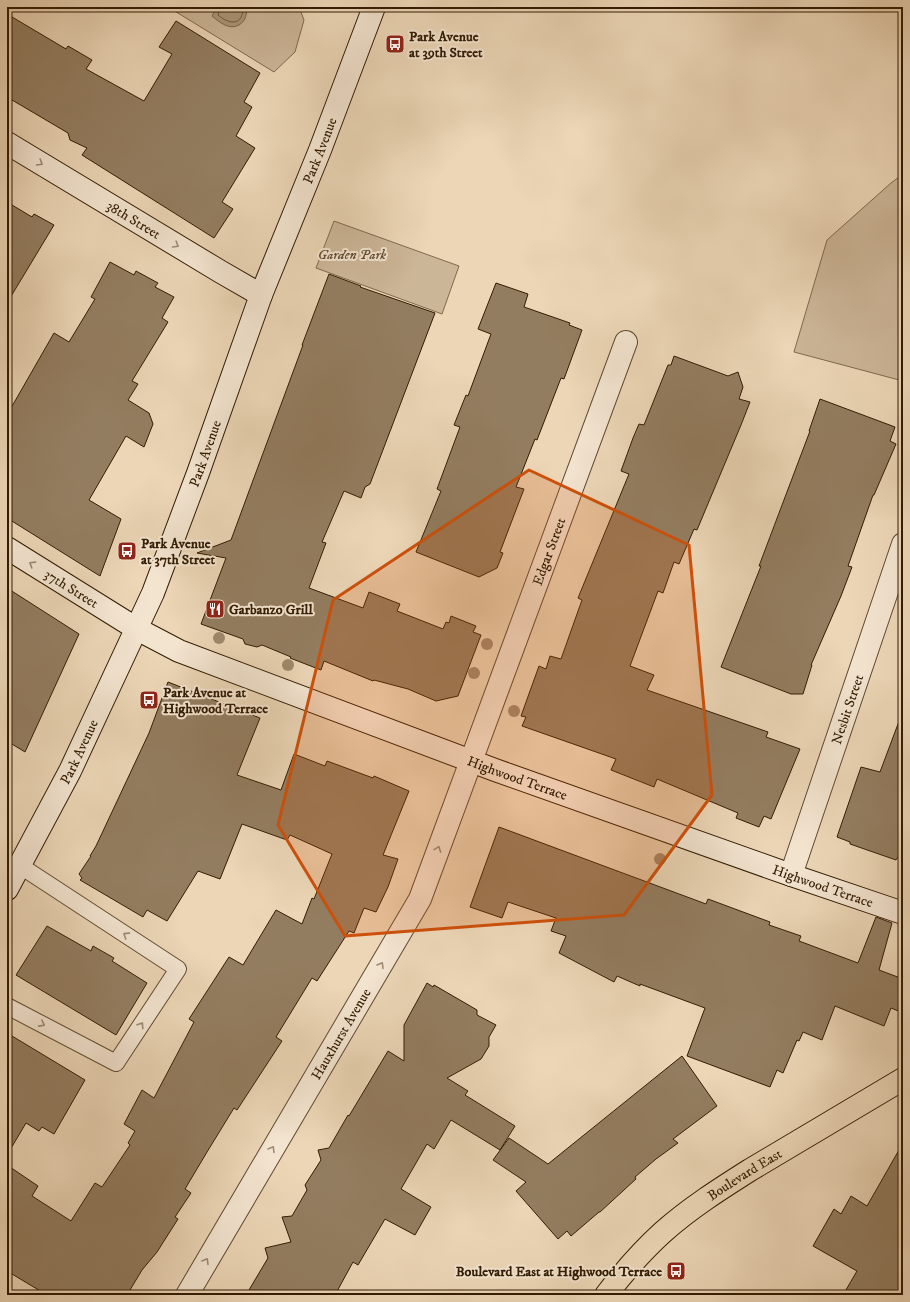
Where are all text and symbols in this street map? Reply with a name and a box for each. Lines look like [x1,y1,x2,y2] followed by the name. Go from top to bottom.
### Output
[409,28,483,62] place label: Park Avenue at 39th Street
[384,33,406,55] bus stop icon: Park Avenue at 39th Street
[299,115,341,187] street label: Park Avenue
[36,159,43,166] one-way arrow
[103,197,164,244] street label: 38th Street
[172,240,179,247] one-way arrow
[318,246,386,264] park label: Garden Park
[186,418,226,490] street label: Park Avenue
[529,515,570,588] street label: Edgar Street
[141,535,215,569] place label: Park Avenue at 37th Street
[116,540,138,562] bus stop icon: Park Avenue at 37th Street
[29,561,36,568] one-way arrow
[41,565,102,613] street label: 37th Street
[204,598,226,620] restaurant icon: Garbanzo Grill
[229,601,313,619] place label: Garbanzo Grill
[828,672,868,747] street label: Nesbit Street
[163,684,268,718] place label: Park Avenue at Highwood Terrace
[138,689,160,711] bus stop icon: Park Avenue at Highwood Terrace
[57,717,103,788] street label: Park Avenue
[464,752,570,805] street label: Highwood Terrace
[434,846,442,853] one-way arrow
[770,861,876,912] street label: Highwood Terrace
[123,932,130,939] one-way arrow
[376,962,384,969] one-way arrow
[308,985,376,1083] street label: Hauxhurst Avenue
[37,1019,45,1027] one-way arrow
[136,1022,144,1029] one-way arrow
[704,1145,786,1205] street label: Boulevard East
[268,1146,275,1153] one-way arrow
[202,1258,209,1265] one-way arrow
[665,1260,687,1282] bus stop icon: Boulevard East at Highwood Terrace
[456,1263,662,1281] place label: Boulevard East at Highwood Terrace

